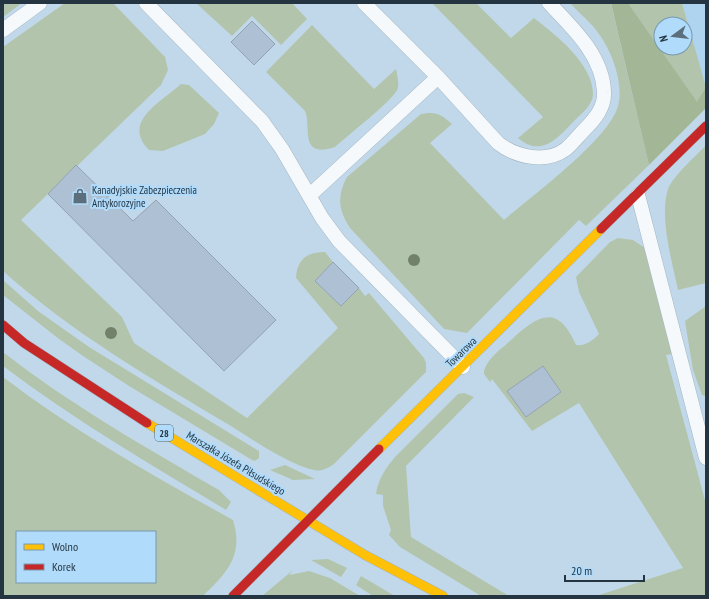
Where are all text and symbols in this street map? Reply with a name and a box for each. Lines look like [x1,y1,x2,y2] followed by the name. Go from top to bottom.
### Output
[653,16,693,56] north arrow
[656,34,671,43] text: N
[92,183,197,210] place label: Kanadyjskie Zabezpieczenia Antykorozyjne
[71,187,89,205] shop icon: Kanadyjskie Zabezpieczenia Antykorozyjne
[443,334,479,370] street label: Towarowa
[155,425,173,441] road number: 28
[184,428,288,498] street label: Marszałka Józefa Piłsudskiego
[16,531,156,583] legend
[52,539,78,554] text: Wolno
[565,557,644,583] scale bar
[52,559,76,574] text: Korek
[571,563,592,578] text: 20 m

